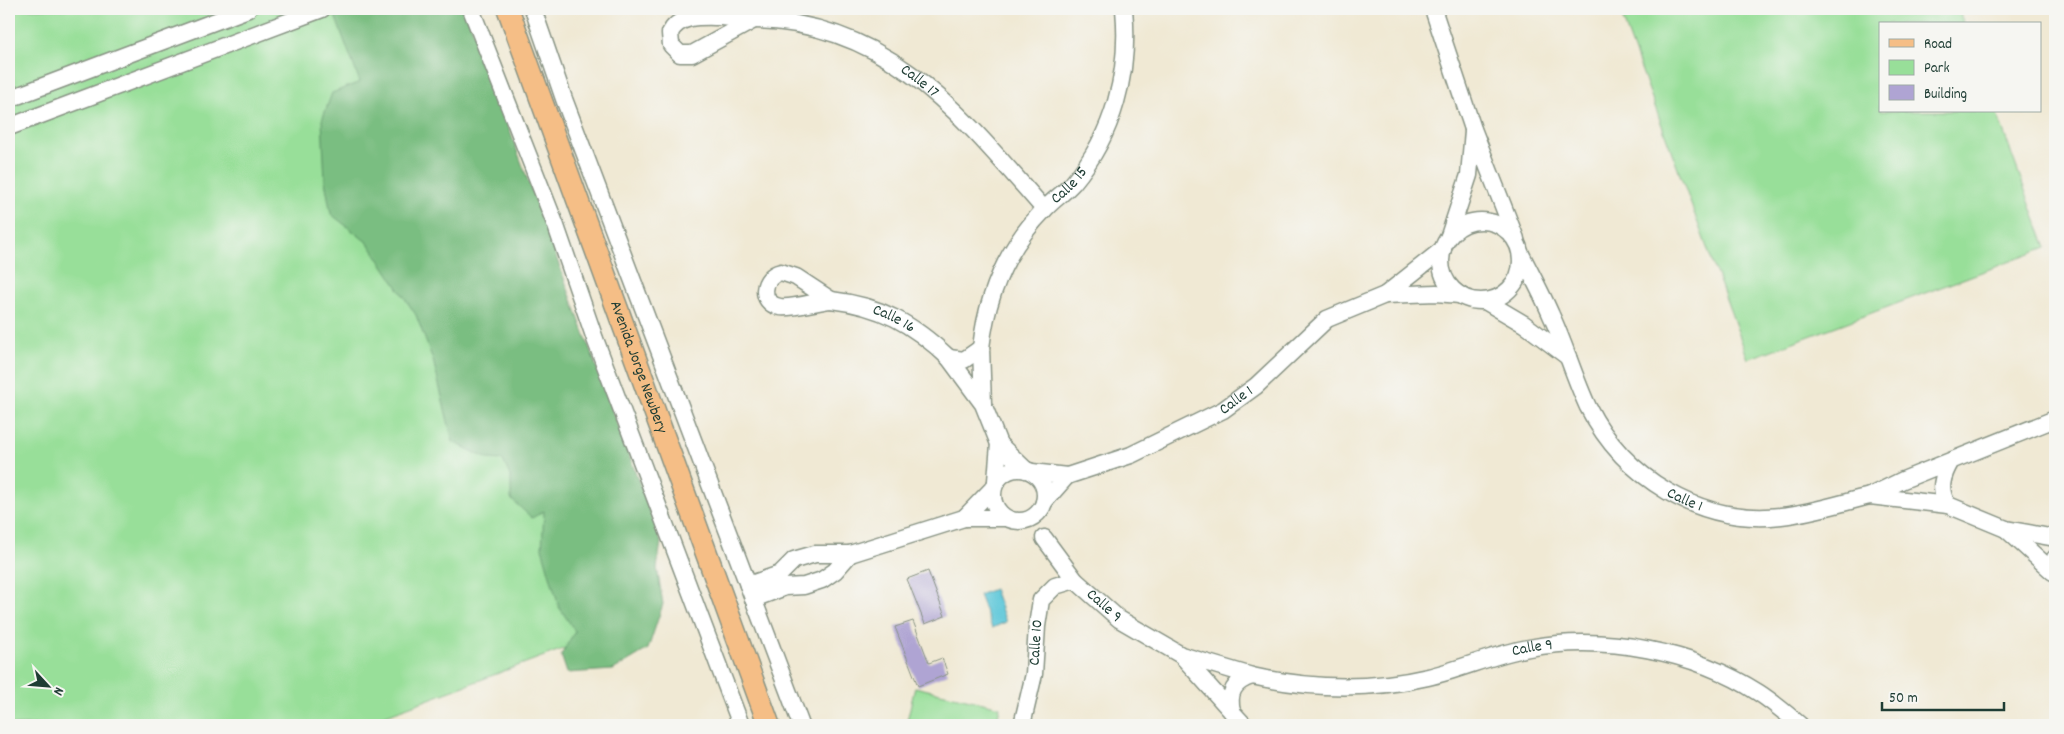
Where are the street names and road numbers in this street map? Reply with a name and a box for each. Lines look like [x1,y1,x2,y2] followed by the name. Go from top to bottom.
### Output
[896,59,944,103] street label: Calle 17
[1046,162,1093,210] street label: Calle 15
[604,297,673,437] street label: Avenida Jorge Newbery
[870,298,920,339] street label: Calle 16
[1214,380,1258,421] street label: Calle 1
[1663,482,1706,518] street label: Calle 1
[1081,584,1127,628] street label: Calle 9
[1023,618,1049,666] street label: Calle 10
[1510,633,1554,663] street label: Calle 9

